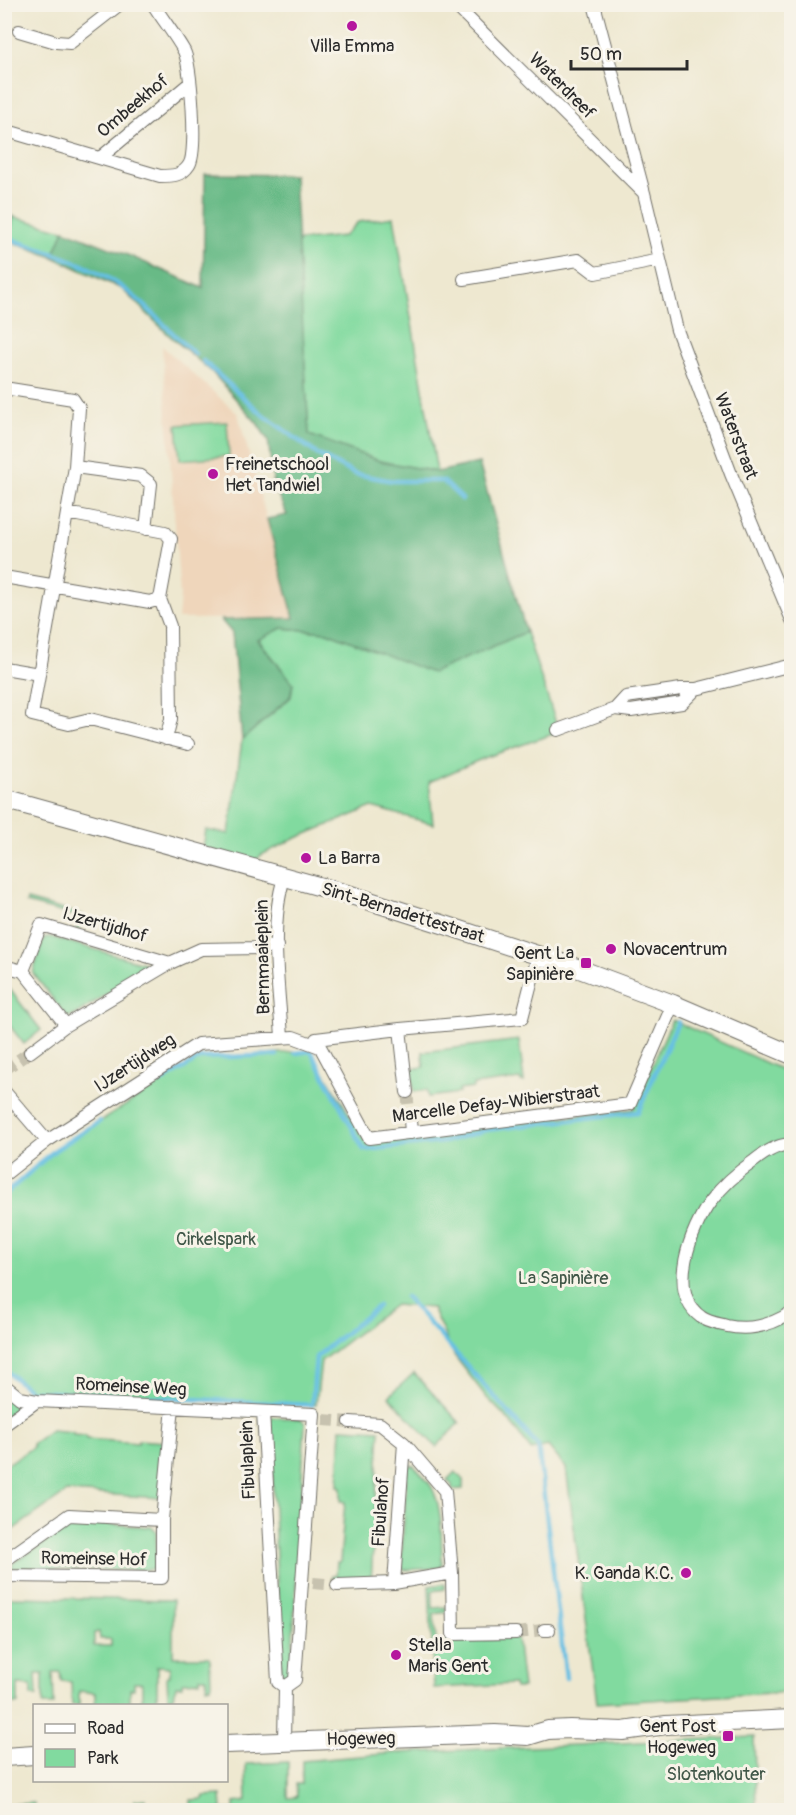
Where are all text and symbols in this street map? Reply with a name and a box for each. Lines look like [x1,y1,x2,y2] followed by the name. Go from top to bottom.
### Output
[345,19,359,33] marker: Villa Emma
[571,33,686,71] scale bar
[310,35,394,58] place label: Villa Emma
[580,43,622,66] text: 50 m
[524,48,601,125] street label: Waterdreef
[92,69,174,143] street label: Ombeekhof
[709,389,763,483] street label: Waterstraat
[225,453,329,497] place label: Freinetschool Het Tandwiel
[206,467,220,481] marker: Freinetschool Het Tandwiel
[318,847,380,870] place label: La Barra
[299,851,313,865] marker: La Barra
[319,877,488,949] street label: Sint-Bernadettestraat
[250,899,276,1015] street label: Bernmaaieplein
[60,902,151,948] street label: IJzertijdhof
[623,938,727,961] place label: Novacentrum
[506,942,574,986] place label: Gent La Sapinière
[604,942,618,956] marker: Novacentrum
[579,956,593,970] marker: Gent La Sapinière
[90,1028,180,1098] street label: IJzertijdweg
[391,1080,602,1128] street label: Marcelle Defay-Wibierstraat
[176,1228,257,1251] park label: Cirkelspark
[518,1267,608,1290] park label: La Sapinière
[75,1373,187,1401] street label: Romeinse Weg
[235,1420,261,1500] street label: Fibulaplein
[367,1476,395,1548] street label: Fibulahof
[41,1547,148,1571] street label: Romeinse Hof
[574,1562,674,1585] place label: K. Ganda K.C.
[679,1566,693,1580] marker: K. Ganda K.C.
[408,1634,489,1678] place label: Stella Maris Gent
[389,1648,403,1662] marker: Stella Maris Gent
[33,1704,228,1782] legend
[639,1715,717,1759] place label: Gent Post Hogeweg
[87,1717,124,1740] text: Road
[326,1727,396,1751] street label: Hogeweg
[721,1729,735,1743] marker: Gent Post Hogeweg
[87,1747,119,1770] text: Park
[666,1763,766,1786] park label: Slotenkouter

